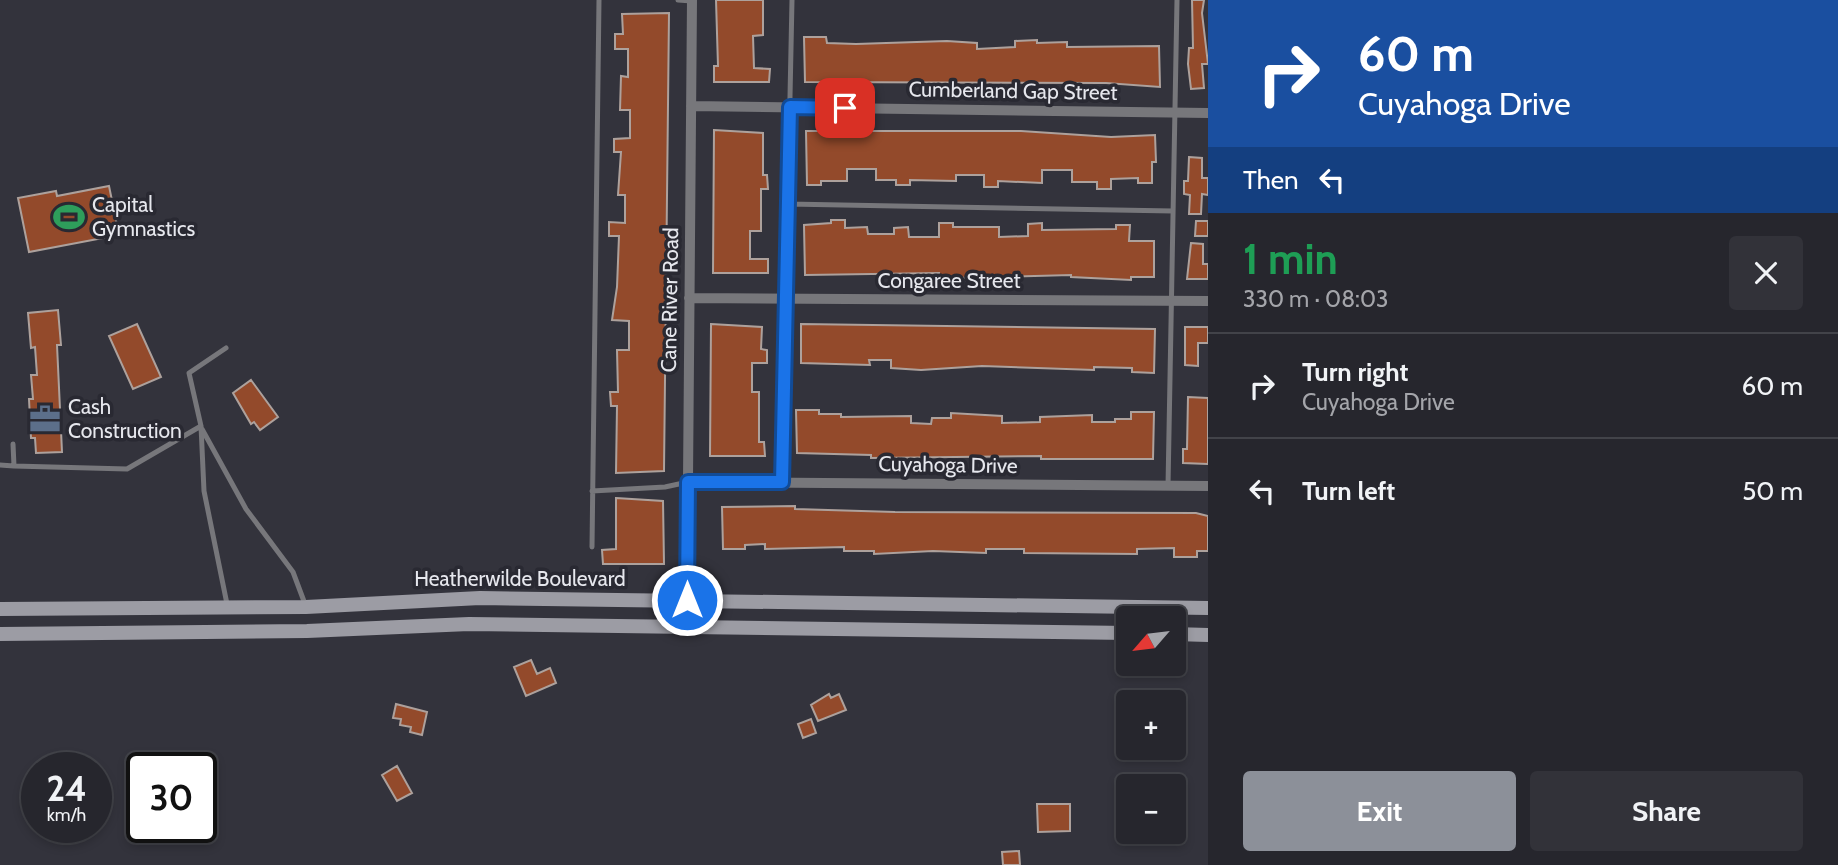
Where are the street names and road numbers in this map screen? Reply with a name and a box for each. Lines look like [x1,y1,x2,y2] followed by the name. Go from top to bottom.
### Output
[908,76,1118,105] street label: Cumberland Gap Street
[656,227,683,373] street label: Cane River Road
[877,268,1021,293] street label: Congaree Street
[878,451,1018,478] street label: Cuyahoga Drive
[414,566,626,591] street label: Heatherwilde Boulevard

